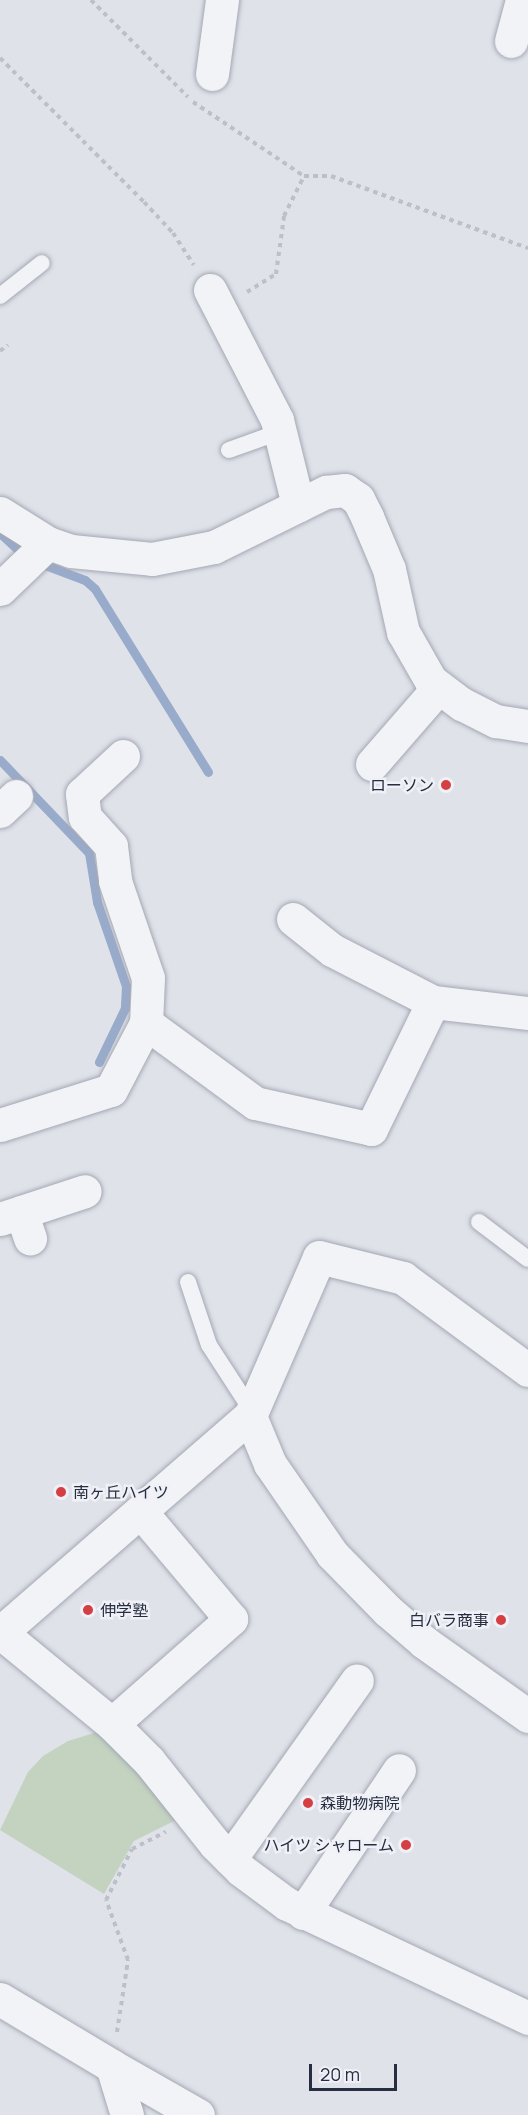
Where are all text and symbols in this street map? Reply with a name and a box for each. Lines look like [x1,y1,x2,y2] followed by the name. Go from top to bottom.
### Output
[370,775,434,795] place label: ローソン
[439,778,453,792] marker: ローソン
[73,1482,169,1502] place label: 南ヶ丘ハイツ
[54,1485,68,1499] marker: 南ヶ丘ハイツ
[100,1600,148,1620] place label: 伸学塾
[81,1603,95,1617] marker: 伸学塾
[409,1610,489,1630] place label: 白バラ商事
[494,1613,508,1627] marker: 白バラ商事
[320,1793,400,1813] place label: 森動物病院
[301,1796,315,1810] marker: 森動物病院
[263,1835,394,1855] place label: ハイツ シャローム
[399,1838,413,1852] marker: ハイツ シャローム
[312,2052,400,2090] scale bar
[320,2062,360,2086] text: 20 m

